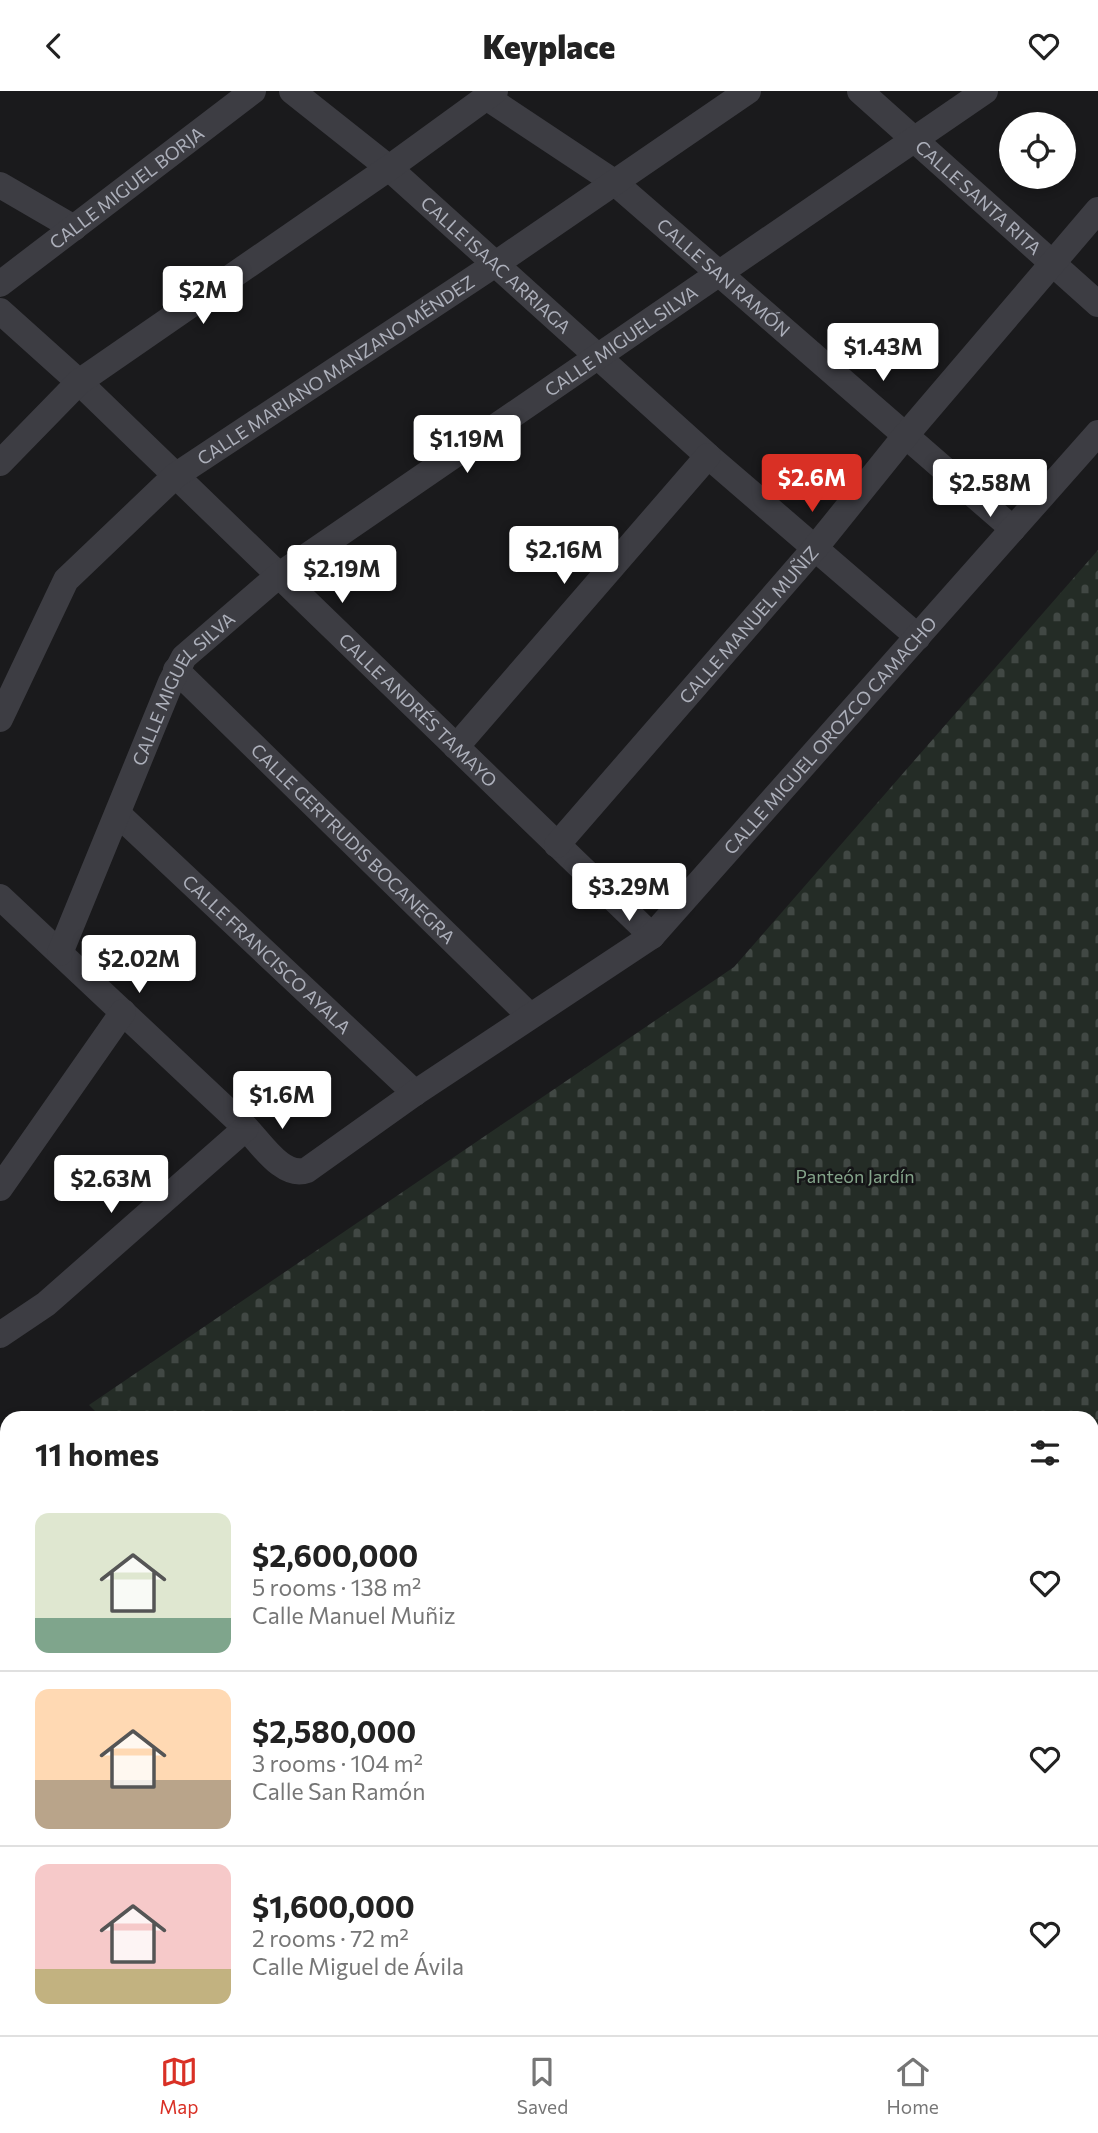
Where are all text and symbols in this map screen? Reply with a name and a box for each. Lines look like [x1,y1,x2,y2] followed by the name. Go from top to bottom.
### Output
[483,26,615,66] text: Keyplace
[35,27,73,65] icon: back
[1025,27,1063,65] icon: heart
[999,112,1076,189] map controls
[999,112,1076,189] button: locate
[45,122,208,254] street label: CALLE MIGUEL BORJA
[911,135,1046,259] street label: CALLE SANTA RITA
[417,191,575,338] street label: CALLE ISAAC ARRIAGA
[653,214,795,341] street label: CALLE SAN RAMÓN
[169,267,237,326] pin: $2M
[193,270,478,469] street label: CALLE MARIANO MANZANO MÉNDEZ
[179,275,227,303] text: $2M
[540,281,702,401] street label: CALLE MIGUEL SILVA
[826,323,940,383] pin: $1.43M
[843,332,923,360] text: $1.43M
[410,415,524,475] pin: $1.19M
[430,424,504,452] text: $1.19M
[763,455,861,514] pin: $2.6M
[933,459,1047,519] pin: $2.58M
[778,463,846,491] text: $2.6M
[949,468,1031,496] text: $2.58M
[507,526,621,586] pin: $2.16M
[525,535,603,563] text: $2.16M
[674,541,823,708] street label: CALLE MANUEL MUÑIZ
[285,545,399,605] pin: $2.19M
[303,554,381,582] text: $2.19M
[127,607,239,769] street label: CALLE MIGUEL SILVA
[719,612,941,859] street label: CALLE MIGUEL OROZCO CAMACHO
[334,628,502,791] street label: CALLE ANDRÉS TAMAYO
[247,739,460,948] street label: CALLE GERTRUDIS BOCANEGRA
[572,863,686,923] pin: $3.29M
[178,870,356,1038] street label: CALLE FRANCISCO AYALA
[588,872,670,900] text: $3.29M
[82,935,196,995] pin: $2.02M
[98,944,180,972] text: $2.02M
[233,1072,331,1131] pin: $1.6M
[249,1080,315,1108] text: $1.6M
[54,1155,168,1215] pin: $2.63M
[70,1164,152,1192] text: $2.63M
[795,1165,915,1187] park label: Panteón Jardín
[1026,1434,1064,1472] icon: filters
[35,1435,159,1472] text: 11 homes
[252,1536,418,1573] text: $2,600,000
[91,1541,175,1625] icon: home
[1026,1564,1064,1602] icon: heart
[252,1573,421,1601] text: 5 rooms · 138 m²
[252,1601,456,1629] text: Calle Manuel Muñiz
[252,1712,416,1749] text: $2,580,000
[91,1717,175,1801] icon: home
[1026,1740,1064,1778] icon: heart
[252,1749,423,1777] text: 3 rooms · 104 m²
[252,1777,425,1805] text: Calle San Ramón
[252,1887,415,1924] text: $1,600,000
[91,1892,175,1976] icon: home
[1026,1915,1064,1953] icon: heart
[252,1924,409,1952] text: 2 rooms · 72 m²
[252,1952,464,1980] text: Calle Miguel de Ávila
[159,2053,198,2118] tab: Map
[517,2053,568,2118] tab: Saved
[887,2053,939,2118] tab: Home

